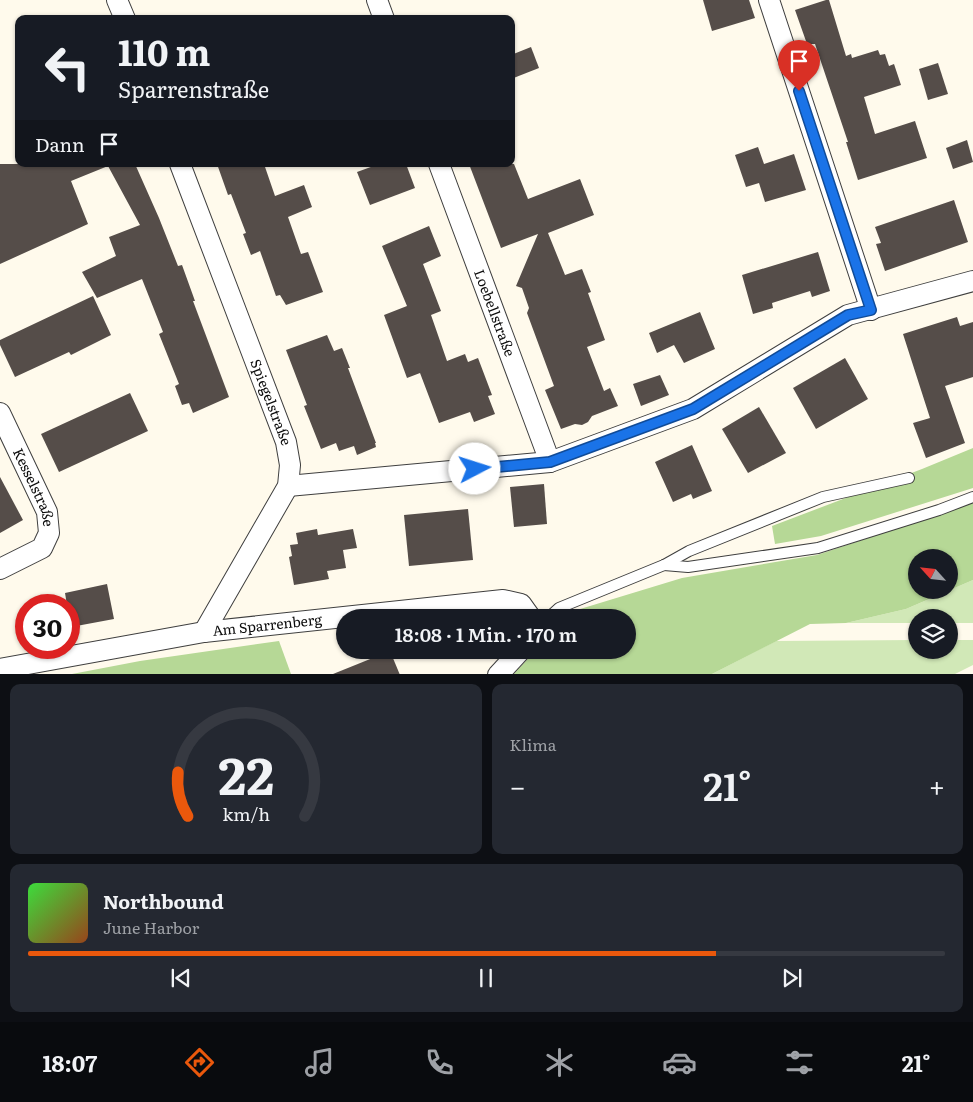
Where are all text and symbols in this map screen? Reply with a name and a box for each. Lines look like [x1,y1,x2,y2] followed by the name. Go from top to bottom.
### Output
[118,25,210,77] text: 110 m
[35,35,100,100] icon: left
[778,40,820,91] pin
[785,47,813,75] icon: arrive
[118,72,269,105] text: Sparrenstraße
[35,130,85,158] text: Dann
[95,130,123,158] icon: arrive
[470,266,521,359] street label: Loebellstraße
[246,356,297,448] street label: Spiegelstraße
[448,442,500,494] position arrow
[9,444,59,527] street label: Kesselstraße
[908,549,958,599] north arrow
[908,549,958,659] map controls
[15,594,80,659] speed limit sign: 30
[211,608,323,640] street label: Am Sparrenberg
[908,609,958,659] button: layers
[395,620,577,648] text: 18:08 · 1 Min. · 170 m
[510,732,556,756] text: Klima
[218,734,274,811] text: 22
[703,756,752,813] text: 21°
[510,764,526,806] text: −
[929,764,945,806] text: +
[222,800,270,827] text: km/h
[103,887,224,915] text: Northbound
[103,915,199,939] text: June Harbor
[167,964,195,992] icon: previous
[472,964,500,992] icon: pause
[778,964,806,992] icon: next
[182,1045,217,1080] icon: directions
[302,1045,337,1080] icon: music
[422,1045,457,1080] icon: phone
[542,1045,577,1080] icon: climate
[662,1045,697,1080] icon: car
[782,1045,817,1080] icon: filters
[42,1046,97,1079] text: 18:07
[902,1046,930,1079] text: 21°

